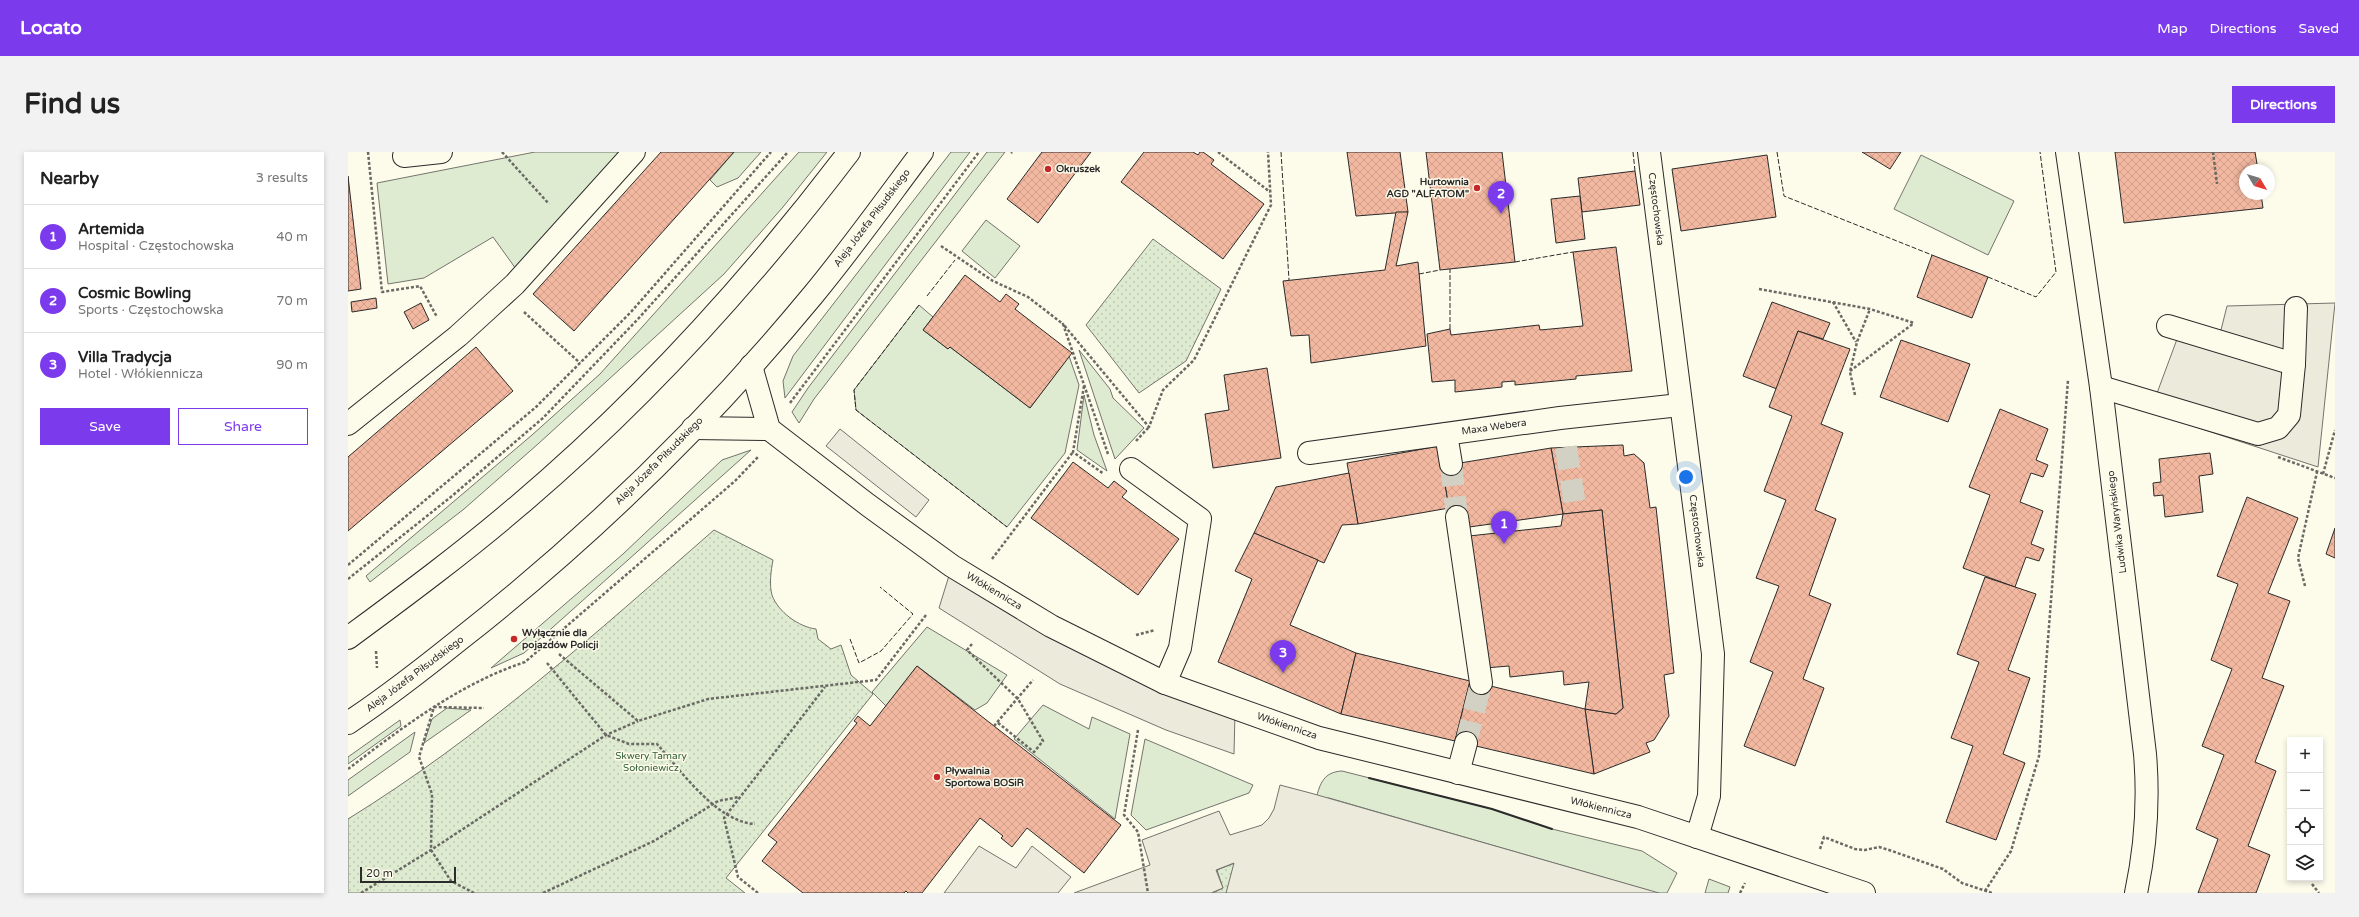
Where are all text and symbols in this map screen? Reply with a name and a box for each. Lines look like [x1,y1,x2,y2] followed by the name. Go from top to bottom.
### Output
[20,17,82,39] text: Locato
[2157,20,2188,37] text: Map
[2210,20,2277,37] text: Directions
[2299,20,2339,37] text: Saved
[2232,86,2335,123] button: Directions
[24,87,120,121] text: Find us
[1056,163,1101,175] place label: Okruszek
[1043,164,1053,174] marker: Okruszek
[2239,164,2275,200] north arrow
[831,167,913,269] street label: Aleja Józefa Piłsudskiego
[40,168,99,189] text: Nearby
[256,170,308,186] text: 3 results
[1646,172,1666,246] street label: Częstochowska
[1387,176,1469,200] place label: Hurtownia AGD "ALFATOM"
[1488,181,1514,214] pin: 2
[1472,183,1482,193] marker: Hurtownia AGD "ALFATOM"
[78,220,144,238] text: Artemida
[49,229,57,245] text: 1
[276,229,308,245] text: 40 m
[78,238,234,254] text: Hospital · Częstochowska
[78,284,191,302] text: Cosmic Bowling
[49,293,57,309] text: 2
[276,293,308,309] text: 70 m
[78,302,224,318] text: Sports · Częstochowska
[78,348,172,366] text: Villa Tradycja
[49,357,57,373] text: 3
[276,357,308,373] text: 90 m
[78,366,203,382] text: Hotel · Włókiennicza
[40,408,170,445] button: Save
[178,408,308,445] button: Share
[613,415,705,507] street label: Aleja Józefa Piłsudskiego
[1461,416,1527,438] street label: Maxa Webera
[1676,467,1696,487] your location
[2105,470,2129,574] street label: Ludwika Waryńskiego
[1687,494,1707,568] street label: Częstochowska
[1491,511,1517,544] pin: 1
[964,570,1024,612] street label: Włókiennicza
[522,627,599,651] place label: Wyłącznie dla pojazdów Policji
[364,633,466,715] street label: Aleja Józefa Piłsudskiego
[509,634,519,644] marker: Wyłącznie dla pojazdów Policji
[1270,640,1296,673] pin: 3
[1255,710,1319,742] street label: Włókiennicza
[2287,737,2323,881] map controls
[2287,737,2323,773] button: +
[615,750,688,774] park label: Skwery Tamary Sołoniewicz
[945,765,1024,789] place label: Pływalnia Sportowa BOSiR
[932,772,942,782] marker: Pływalnia Sportowa BOSiR
[2287,773,2323,809] button: −
[1569,795,1633,821] street label: Włókiennicza
[2287,809,2323,845] button: locate
[2287,845,2323,881] button: layers
[360,865,456,884] scale bar
[366,867,393,880] text: 20 m

